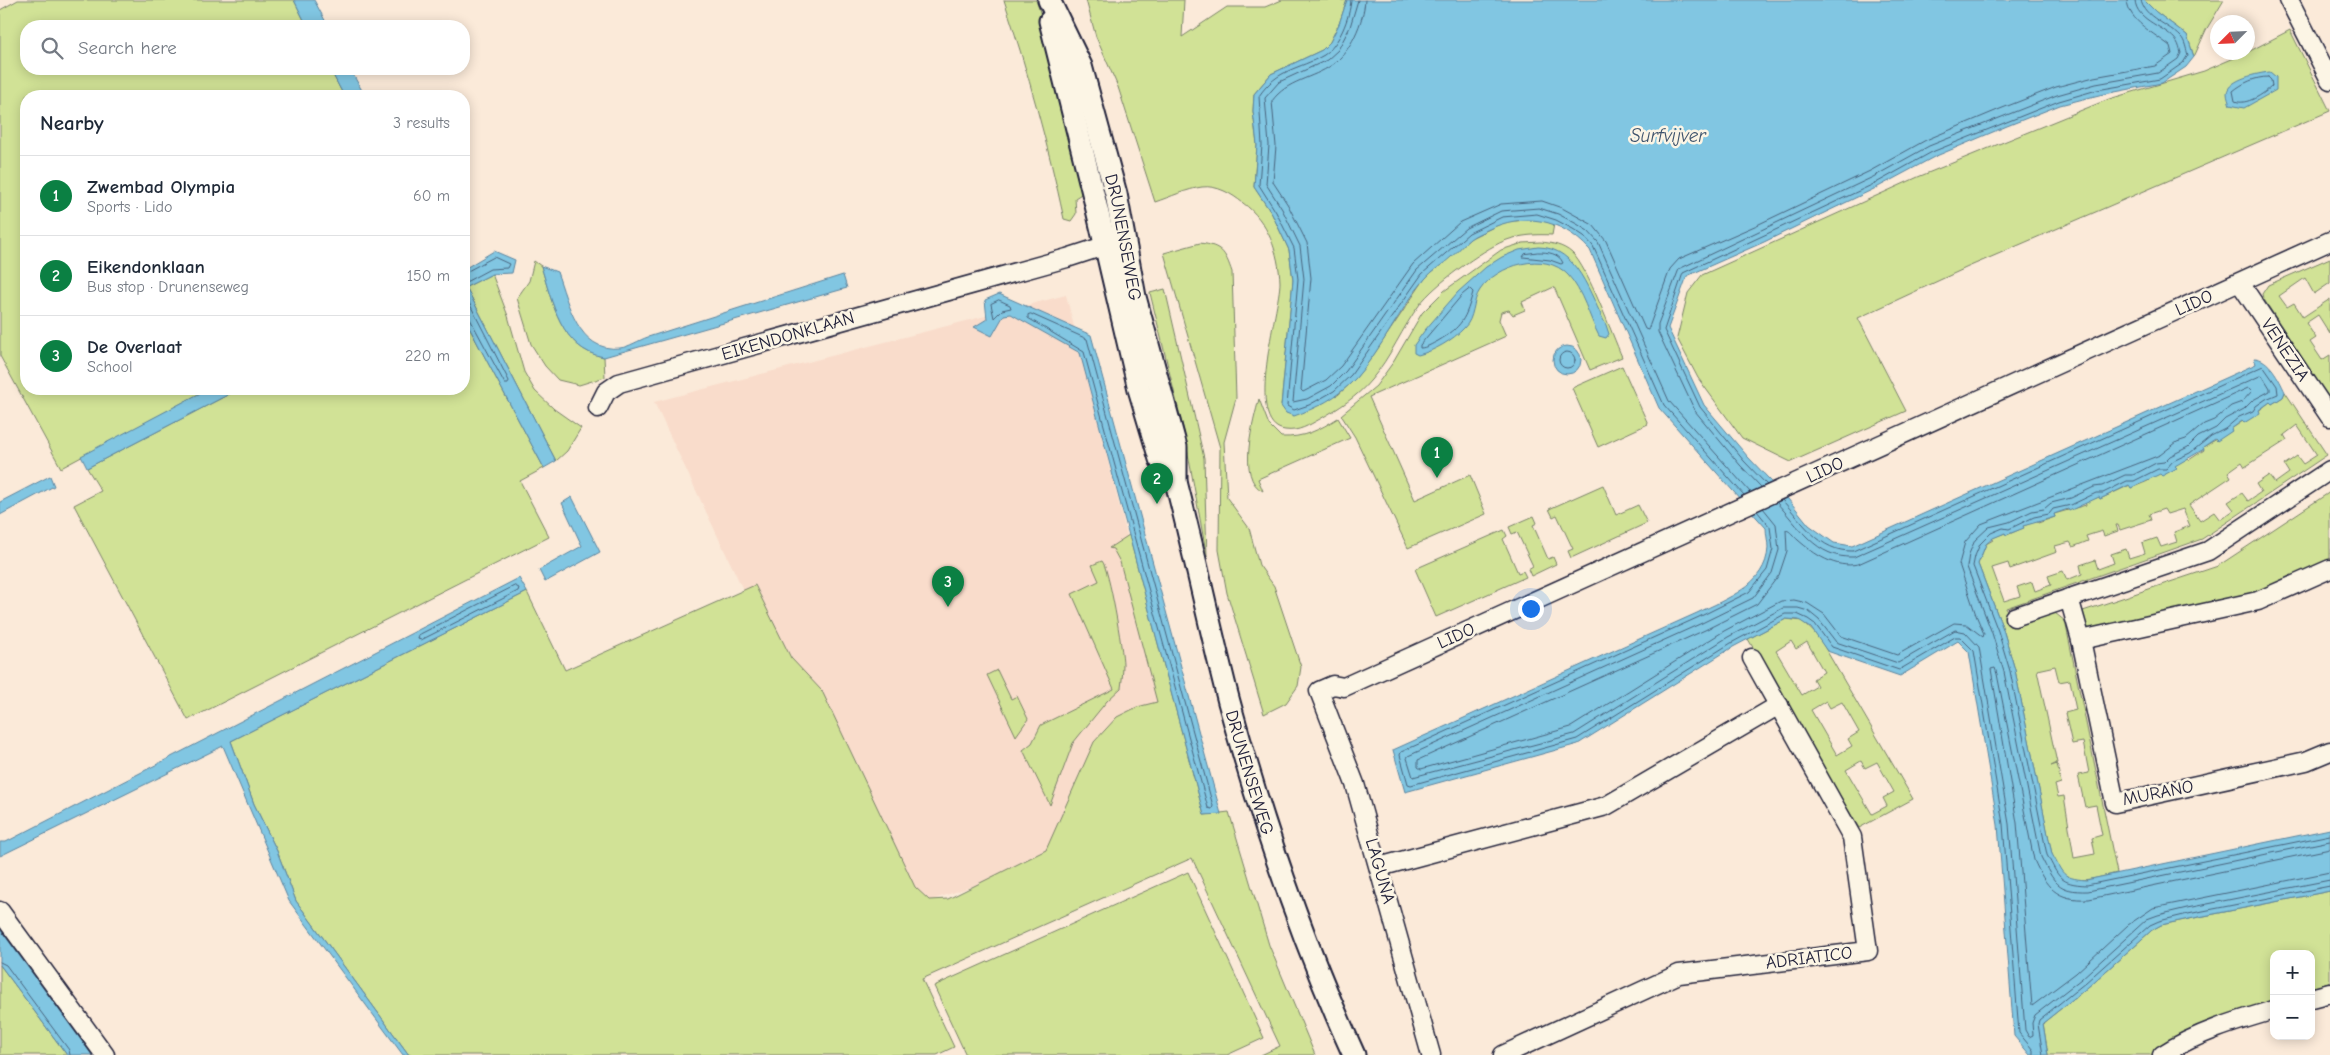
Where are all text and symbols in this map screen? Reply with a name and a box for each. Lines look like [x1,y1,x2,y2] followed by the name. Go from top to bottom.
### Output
[2210,15,2255,60] north arrow
[20,20,470,75] search box
[38,34,66,62] icon: search
[78,37,177,59] text: Search here
[40,111,104,135] text: Nearby
[393,114,450,132] text: 3 results
[1630,125,1707,147] water label: Surfvijver
[1100,171,1146,303] street label: DRUNENSEWEG
[87,176,235,198] text: Zwembad Olympia
[53,187,59,205] text: 1
[413,187,450,205] text: 60 m
[87,198,172,216] text: Sports · Lido
[87,256,205,278] text: Eikendonklaan
[52,267,60,285] text: 2
[407,267,450,285] text: 150 m
[87,278,249,296] text: Bus stop · Drunenseweg
[2172,285,2216,321] street label: LIDO
[719,307,857,365] street label: EIKENDONKLAAN
[2256,315,2314,385] street label: VENEZIA
[87,336,182,358] text: De Overlaat
[52,347,60,365] text: 3
[405,347,450,365] text: 220 m
[87,358,133,376] text: School
[1421,437,1453,478] pin: 1
[1803,452,1847,488] street label: LIDO
[1141,463,1173,504] pin: 2
[932,566,964,607] pin: 3
[1518,596,1544,622] your location
[1434,618,1478,654] street label: LIDO
[1221,708,1278,838] street label: DRUNENSEWEG
[2121,776,2195,810] street label: MURANO
[1361,836,1399,906] street label: LAGUNA
[1764,942,1854,974] street label: ADRIATICO
[2270,950,2315,1040] map controls
[2270,950,2315,995] button: +
[2270,995,2315,1040] button: −

